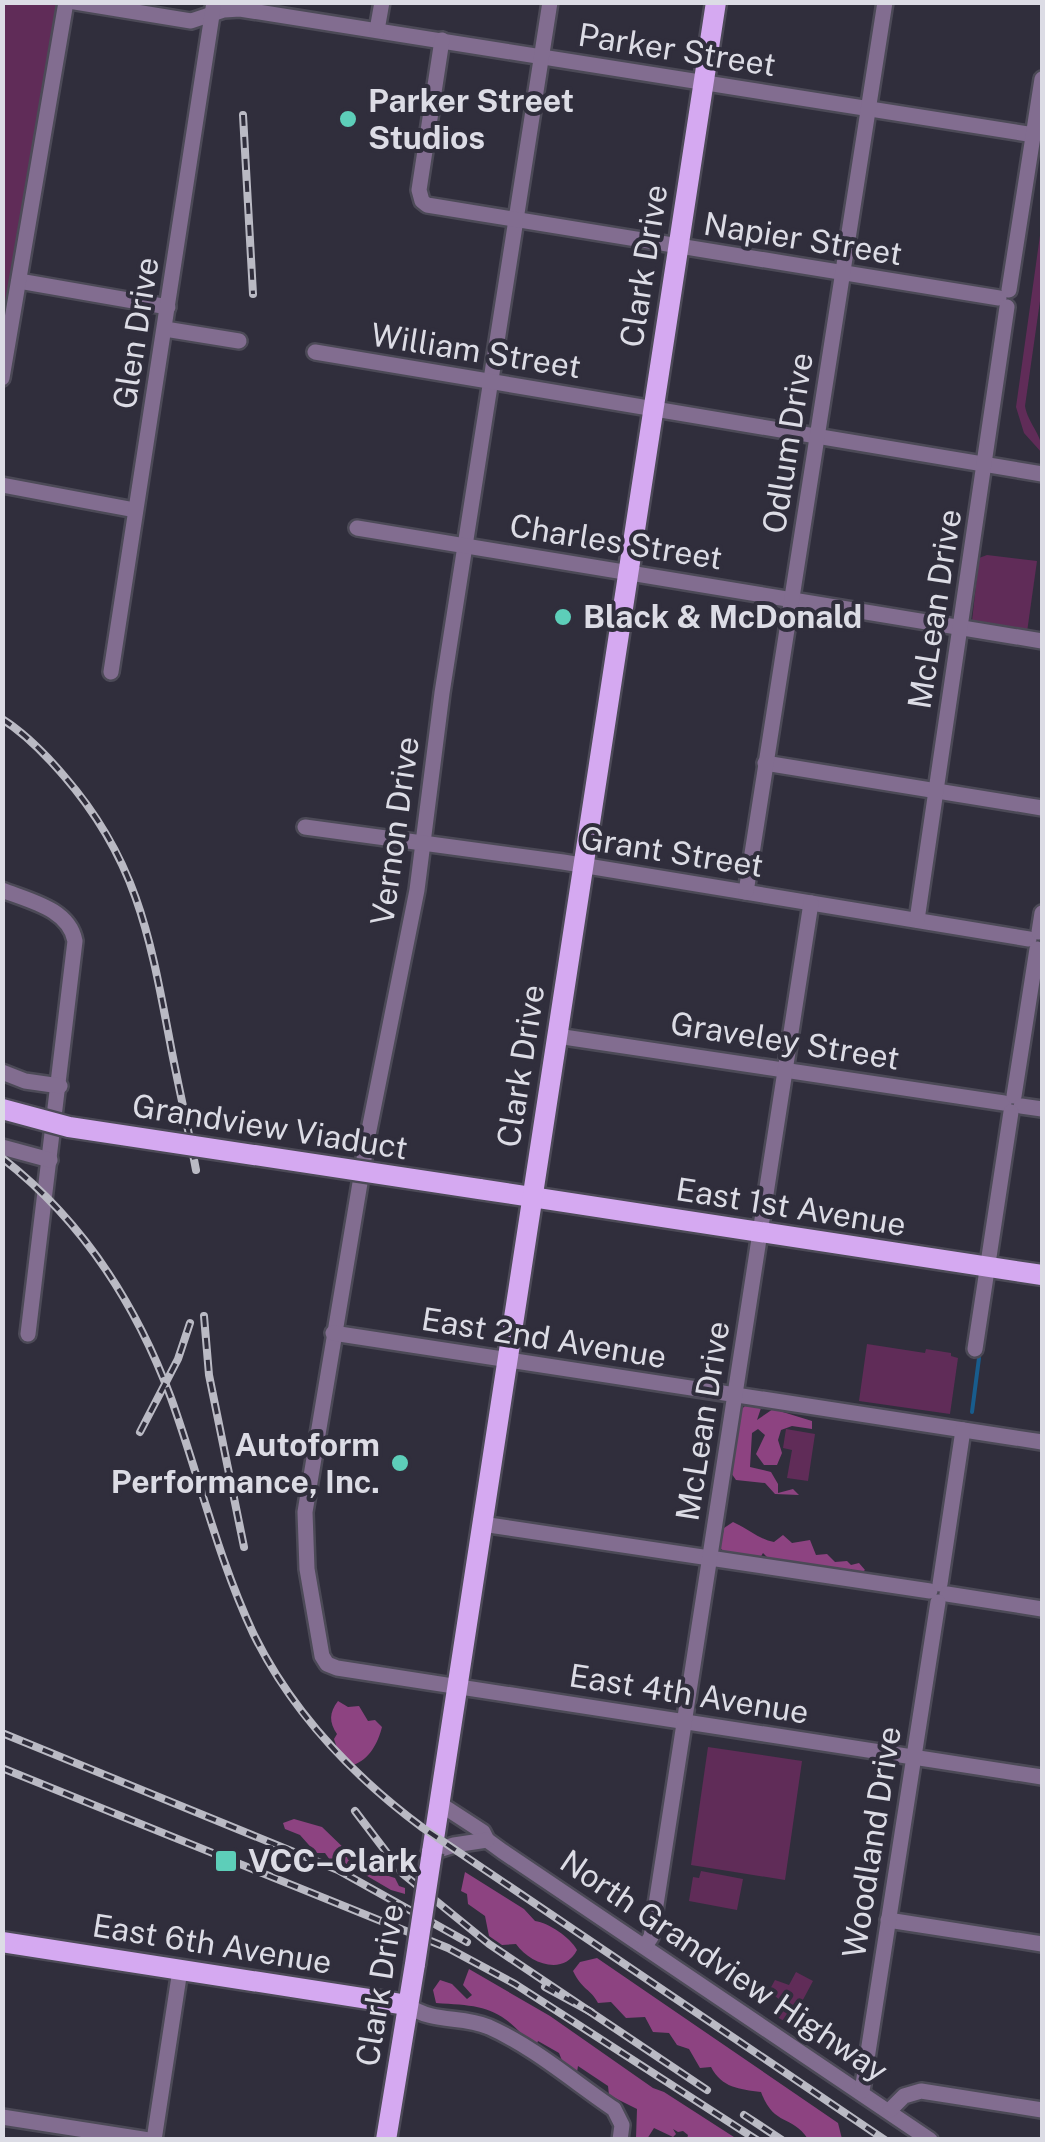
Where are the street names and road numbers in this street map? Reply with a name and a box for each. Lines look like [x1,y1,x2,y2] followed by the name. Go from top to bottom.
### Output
[576,16,778,83] street label: Parker Street
[612,182,675,350] street label: Clark Drive
[701,205,905,272] street label: Napier Street
[105,254,166,412] street label: Glen Drive
[369,316,584,385] street label: William Street
[755,350,820,536] street label: Odlum Drive
[507,506,725,577] street label: Charles Street
[900,506,969,711] street label: McLean Drive
[363,734,426,928] street label: Vernon Drive
[578,819,766,884] street label: Grant Street
[489,982,552,1150] street label: Clark Drive
[668,1004,902,1077] street label: Graveley Street
[130,1086,410,1167] street label: Grandview Viaduct
[674,1170,909,1243] street label: East 1st Avenue
[419,1300,669,1375] street label: East 2nd Avenue
[668,1318,737,1523] street label: McLean Drive
[567,1656,811,1731] street label: East 4th Avenue
[835,1724,908,1960] street label: Woodland Drive
[554,1842,895,2089] street label: North Grandview Highway
[348,1901,411,2069] street label: Clark Drive
[90,1906,334,1981] street label: East 6th Avenue

